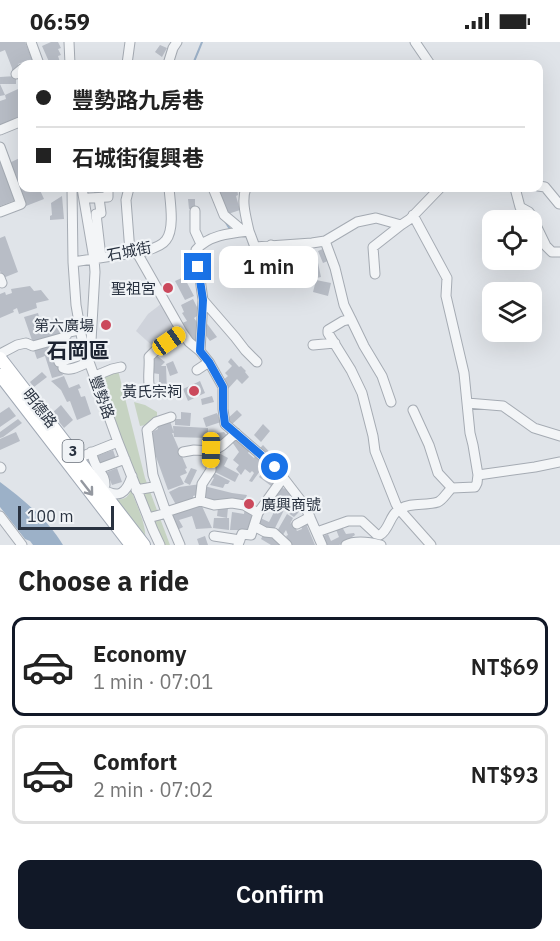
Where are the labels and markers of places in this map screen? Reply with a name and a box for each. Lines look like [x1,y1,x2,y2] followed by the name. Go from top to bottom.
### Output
[111,279,156,298] place label: 聖祖宮
[161,281,175,295] marker: 聖祖宮
[34,316,94,335] place label: 第六廣場
[99,318,113,332] marker: 第六廣場
[122,382,182,401] place label: 黃氏宗祠
[187,384,201,398] marker: 黃氏宗祠
[261,495,321,514] place label: 廣興商號
[242,497,256,511] marker: 廣興商號

